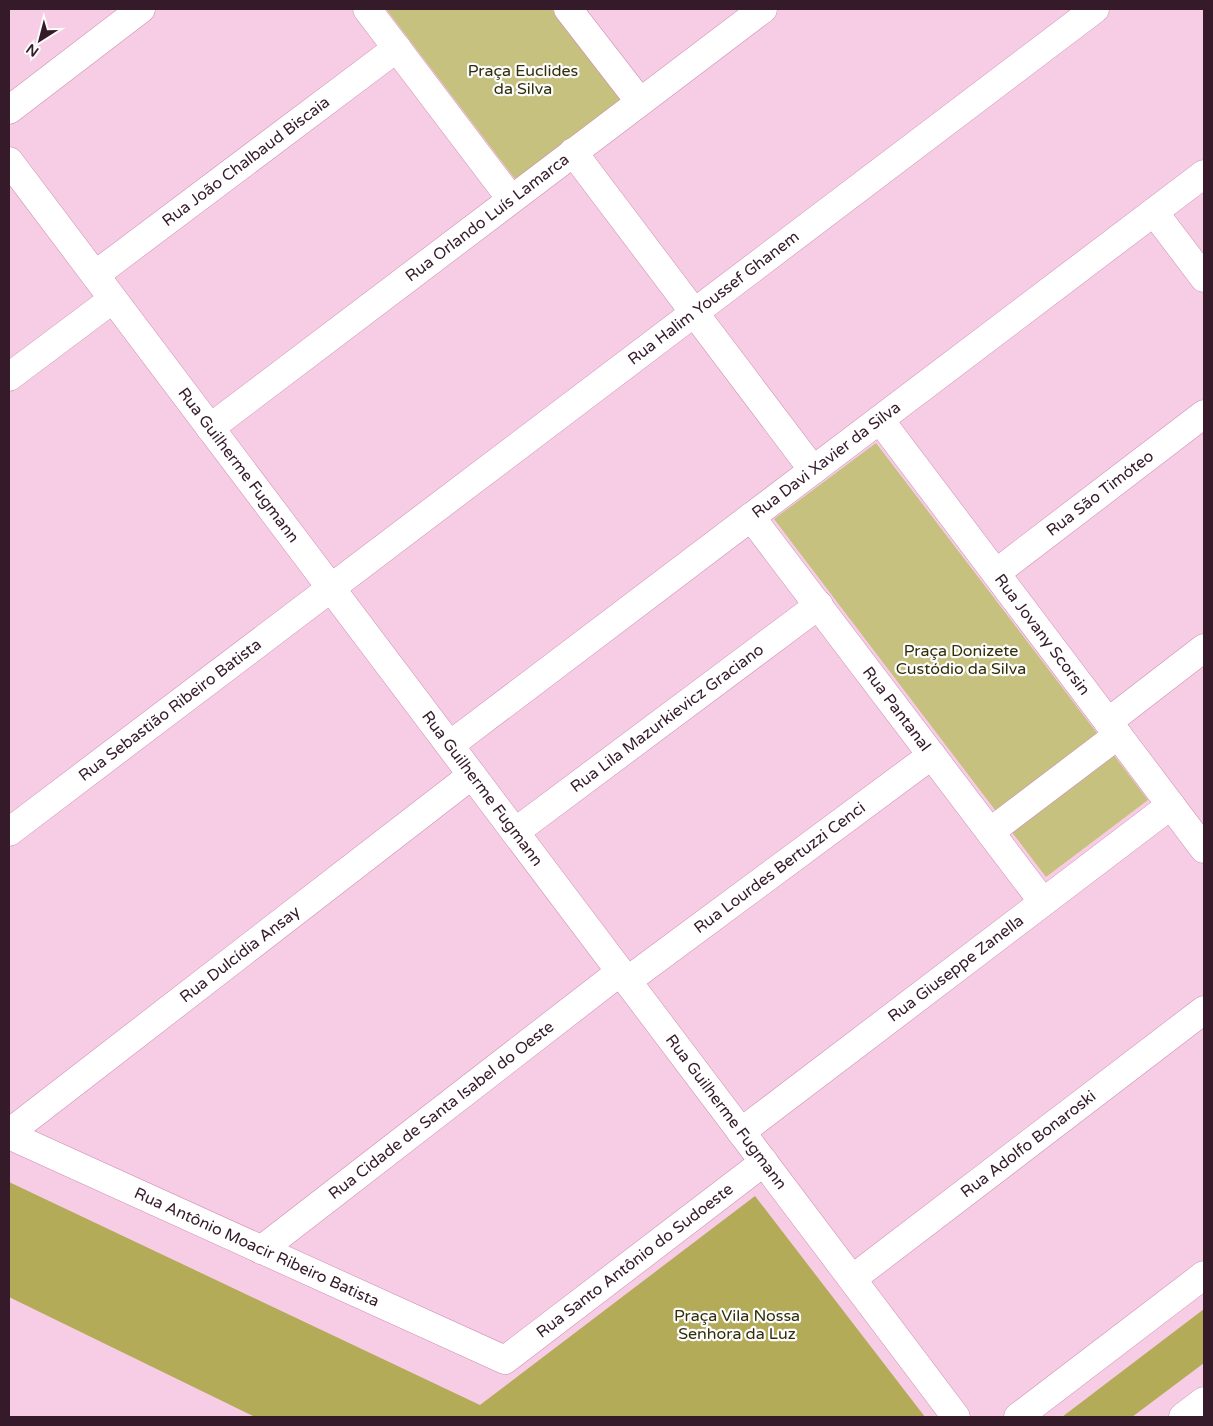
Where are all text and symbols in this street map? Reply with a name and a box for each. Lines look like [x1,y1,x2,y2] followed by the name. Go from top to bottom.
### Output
[15,15,65,65] north arrow
[23,40,42,60] text: N
[468,61,578,99] park label: Praça Euclides da Silva
[158,92,334,231] street label: Rua João Chalbaud Biscaia
[402,149,573,286] street label: Rua Orlando Luís Lamarca
[624,227,803,369] street label: Rua Halim Youssef Ghanem
[173,384,303,547] street label: Rua Guilherme Fugmann
[748,397,905,523] street label: Rua Davi Xavier da Silva
[1042,446,1158,541] street label: Rua São Timóteo
[990,570,1094,699] street label: Rua Jovany Scorsin
[75,634,265,786] street label: Rua Sebastião Ribeiro Batista
[567,640,768,797] street label: Rua Lila Mazurkievicz Graciano
[896,641,1026,679] park label: Praça Donizete Custódio da Silva
[858,663,935,755] street label: Rua Pantanal
[417,707,547,870] street label: Rua Guilherme Fugmann
[690,798,869,938] street label: Rua Lourdes Bertuzzi Cenci
[176,901,304,1007] street label: Rua Dulcídia Ansay
[884,911,1028,1027] street label: Rua Giuseppe Zanella
[325,1017,558,1204] street label: Rua Cidade de Santa Isabel do Oeste
[661,1030,791,1194] street label: Rua Guilherme Fugmann
[957,1086,1100,1202] street label: Rua Adolfo Bonaroski
[532,1179,737,1342] street label: Rua Santo Antônio do Sudoeste
[131,1183,382,1312] street label: Rua Antônio Moacir Ribeiro Batista
[674,1306,800,1344] park label: Praça Vila Nossa Senhora da Luz

